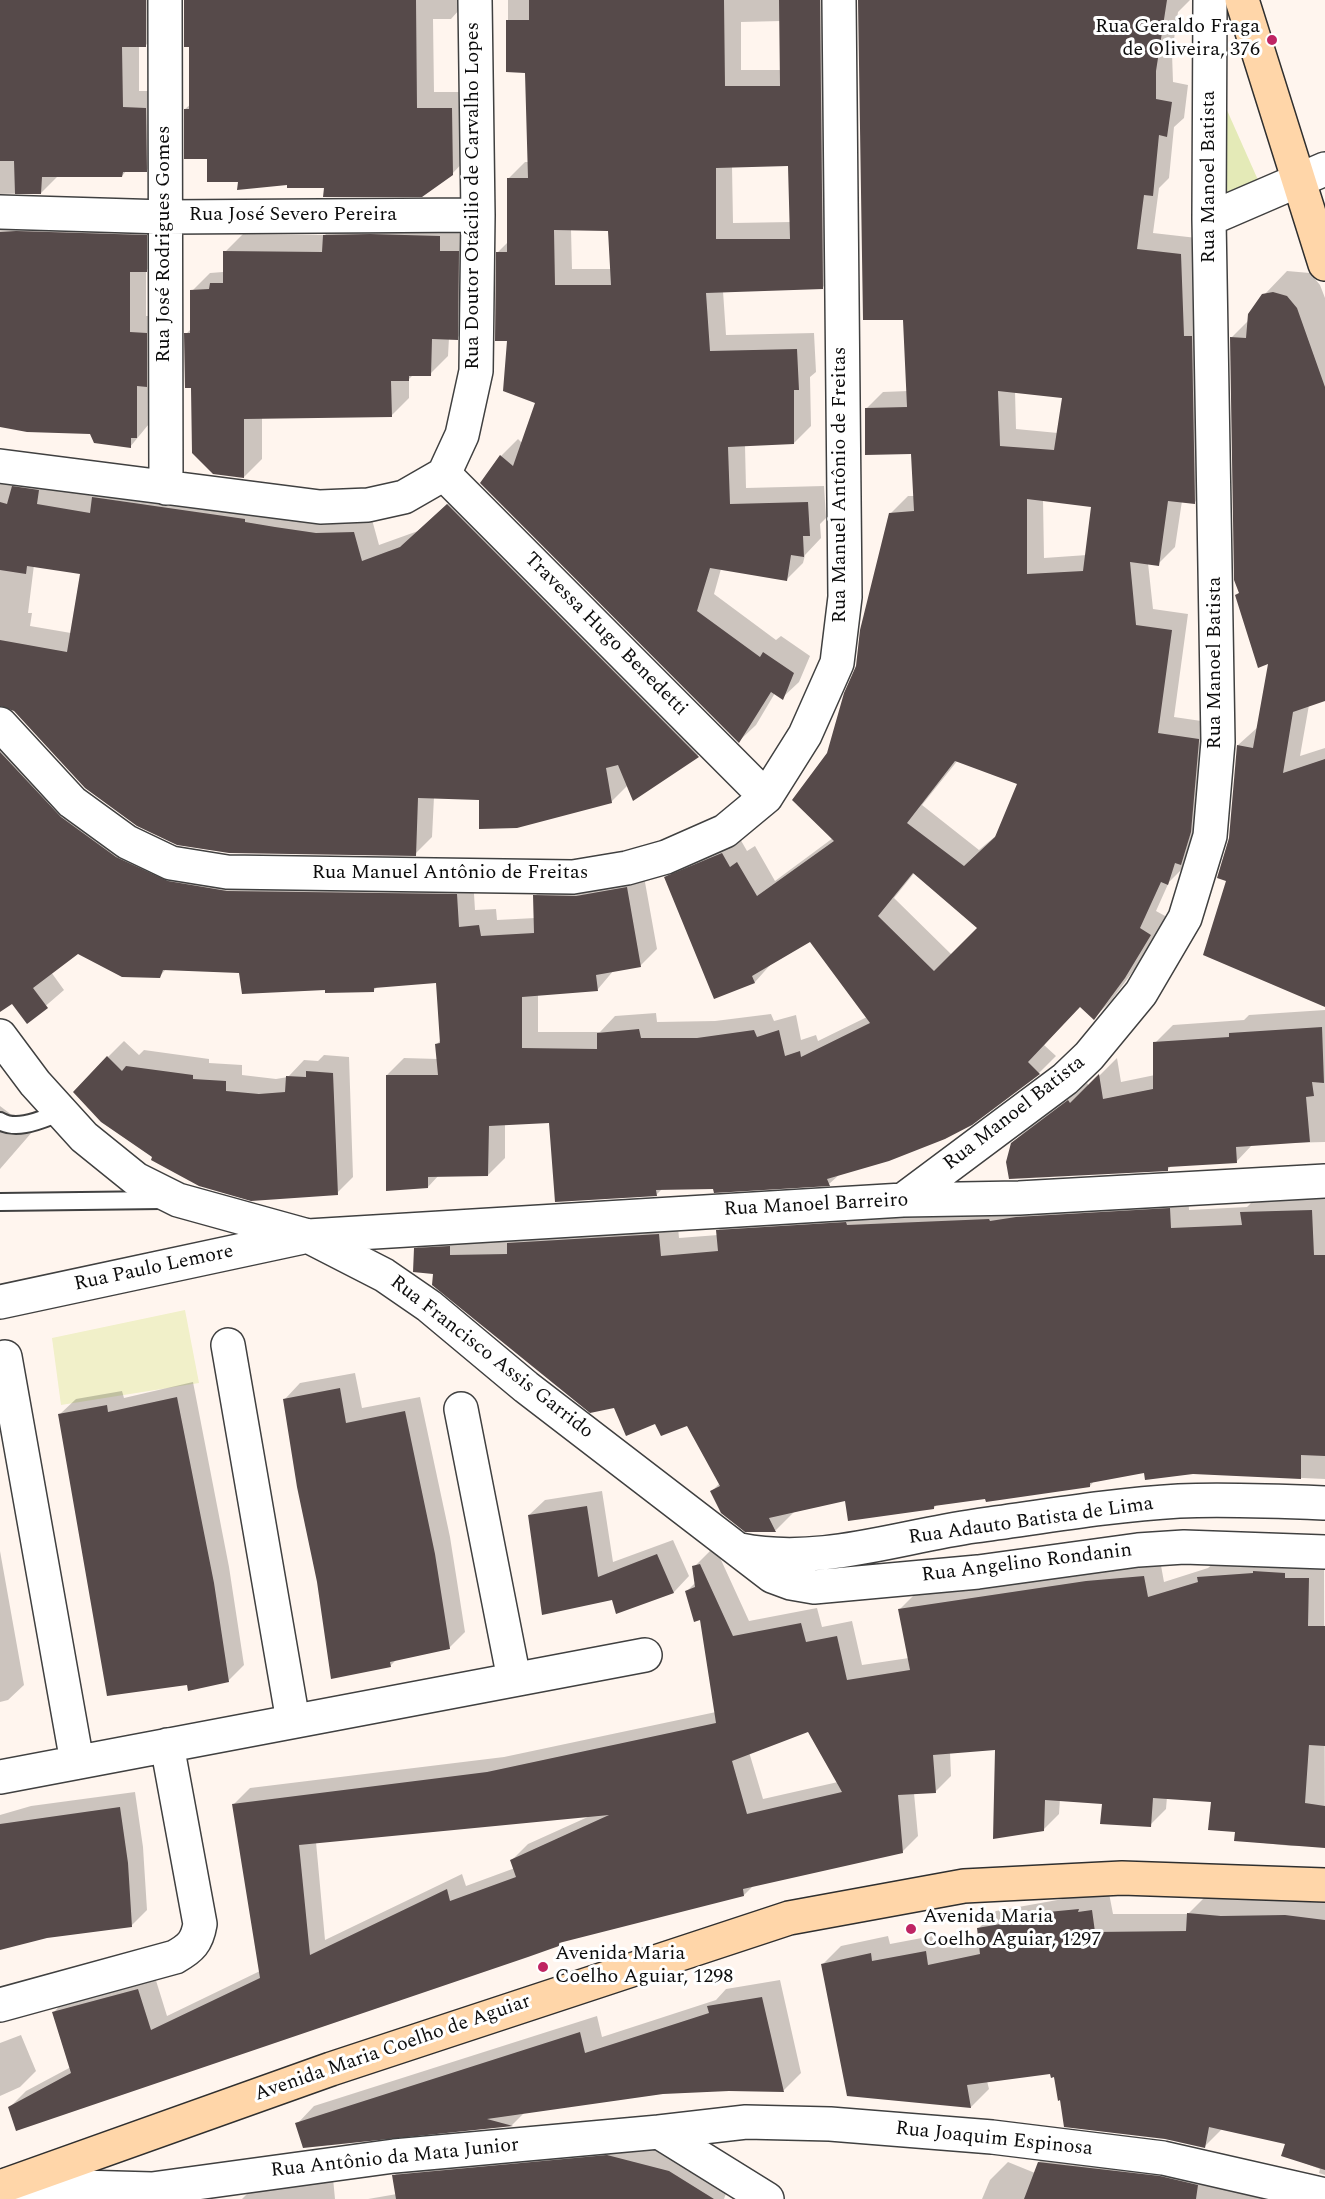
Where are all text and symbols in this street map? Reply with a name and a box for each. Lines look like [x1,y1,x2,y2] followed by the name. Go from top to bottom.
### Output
[1095,16,1260,63] place label: Rua Geraldo Fraga de Oliveira, 376
[462,22,486,370] street label: Rua Doutor Otácilio de Carvalho Lopes
[1265,33,1279,47] marker: Rua Geraldo Fraga de Oliveira, 376
[1198,91,1222,263] street label: Rua Manoel Batista
[153,125,177,363] street label: Rua José Rodrigues Gomes
[189,204,397,228] street label: Rua José Severo Pereira
[829,347,853,623] street label: Rua Manuel Antônio de Freitas
[518,548,692,722] street label: Travessa Hugo Benedetti
[1204,577,1228,749] street label: Rua Manoel Batista
[312,862,588,886] street label: Rua Manuel Antônio de Freitas
[940,1051,1090,1177] street label: Rua Manoel Batista
[723,1189,909,1223] street label: Rua Manoel Barreiro
[72,1240,236,1298] street label: Rua Paulo Lemore
[385,1271,597,1445] street label: Rua Francisco Assis Garrido
[907,1493,1155,1551] street label: Rua Adauto Batista de Lima
[920,1539,1134,1589] street label: Rua Angelino Rondanin
[923,1906,1101,1953] place label: Avenida Maria Coelho Aguiar, 1297
[904,1922,918,1936] marker: Avenida Maria Coelho Aguiar, 1297
[555,1943,733,1990] place label: Avenida Maria Coelho Aguiar, 1298
[536,1960,550,1974] marker: Avenida Maria Coelho Aguiar, 1298
[252,1990,534,2108] street label: Avenida Maria Coelho de Aguiar
[894,2118,1094,2162] street label: Rua Joaquim Espinosa
[270,2134,520,2184] street label: Rua Antônio da Mata Junior

